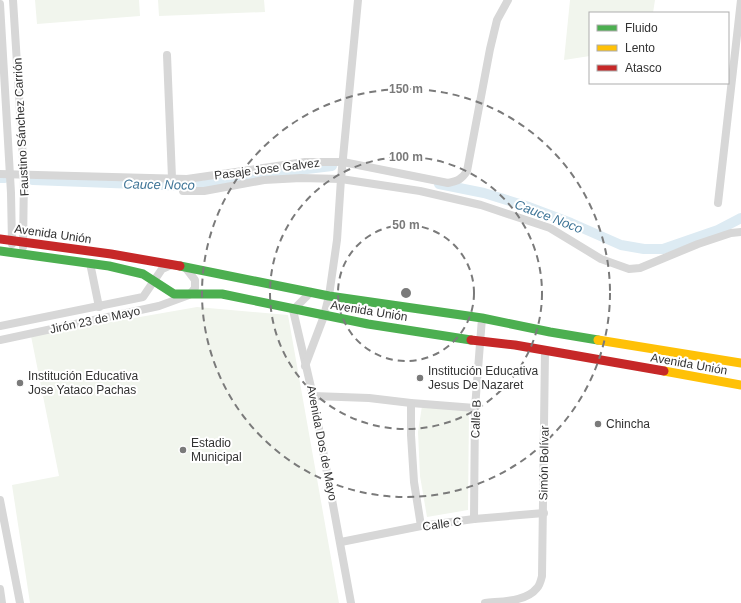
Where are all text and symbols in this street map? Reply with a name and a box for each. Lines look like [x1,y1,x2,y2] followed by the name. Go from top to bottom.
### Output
[589,12,729,84] legend
[625,21,658,35] text: Fluido
[625,41,655,55] text: Lento
[10,57,32,197] street label: Faustino Sánchez Carrión
[625,61,662,75] text: Atasco
[389,82,423,96] text: 150 m
[389,150,423,164] text: 100 m
[214,156,320,182] street label: Pasaje Jose Galvez
[123,176,195,193] water label: Cauce Noco
[513,197,585,236] water label: Cauce Noco
[392,218,420,232] text: 50 m
[13,222,93,246] street label: Avenida Unión
[399,286,413,300] centre of rings
[329,298,409,324] street label: Avenida Unión
[49,304,142,336] street label: Jirón 23 de Mayo
[649,350,729,378] street label: Avenida Unión
[428,364,538,392] place label: Institución Educativa Jesus De Nazaret
[28,369,138,397] place label: Institución Educativa Jose Yataco Pachas
[415,373,425,383] marker: Institución Educativa Jesus De Nazaret
[15,378,25,388] marker: Institución Educativa Jose Yataco Pachas
[304,384,340,502] street label: Avenida Dos de Mayo
[468,399,484,439] street label: Calle B
[606,417,650,431] place label: Chincha
[593,419,603,429] marker: Chincha
[536,426,552,500] street label: Simón Bolívar
[191,436,242,464] place label: Estadio Municipal
[178,445,188,455] marker: Estadio Municipal
[422,514,463,534] street label: Calle C

